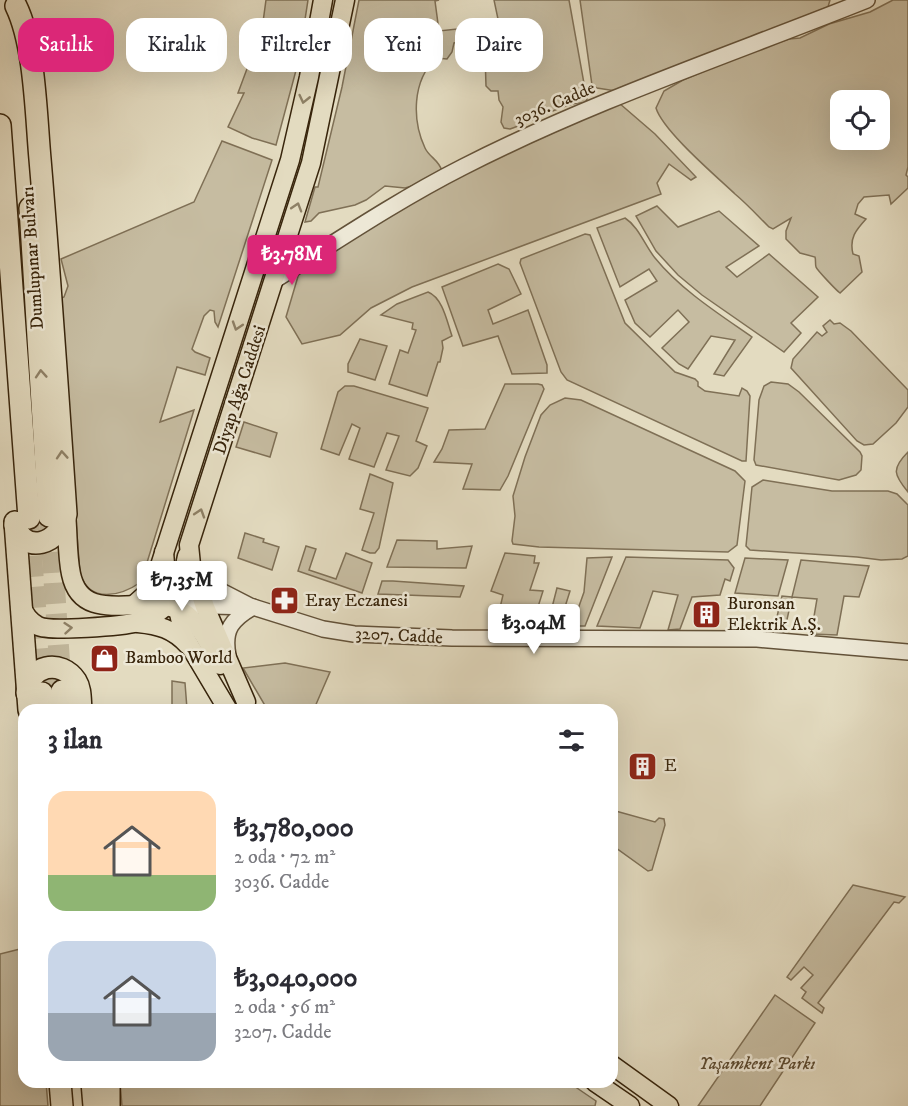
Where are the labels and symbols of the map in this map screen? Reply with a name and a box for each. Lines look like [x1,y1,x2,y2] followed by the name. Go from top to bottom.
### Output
[511,77,599,131] street label: 3036. Cadde
[299,94,312,104] one-way arrow
[17,186,49,330] street label: Dumlupınar Bulvarı
[290,202,302,213] one-way arrow
[243,235,341,286] pin: ₺3.78M
[232,320,244,331] one-way arrow
[209,323,271,457] street label: Diyap Ağa Caddesi
[35,369,48,379] one-way arrow
[56,451,69,460] one-way arrow
[192,508,205,519] one-way arrow
[133,561,231,612] pin: ₺7.35M
[268,585,300,617] pharmacy icon: Eray Eczanesi
[305,590,408,612] place label: Eray Eczanesi
[727,593,821,636] place label: Buronsan Elektrik A.Ş.
[690,598,722,630] building icon: Buronsan Elektrik A.Ş.
[485,604,583,655] pin: ₺3.04M
[63,622,72,635] one-way arrow
[355,623,443,649] street label: 3207. Cadde
[88,642,120,674] shop icon: Bamboo World
[125,647,233,669] place label: Bamboo World
[627,750,659,782] building icon: E
[664,755,677,777] place label: E
[699,1053,815,1075] park label: Yaşamkent Parkı

